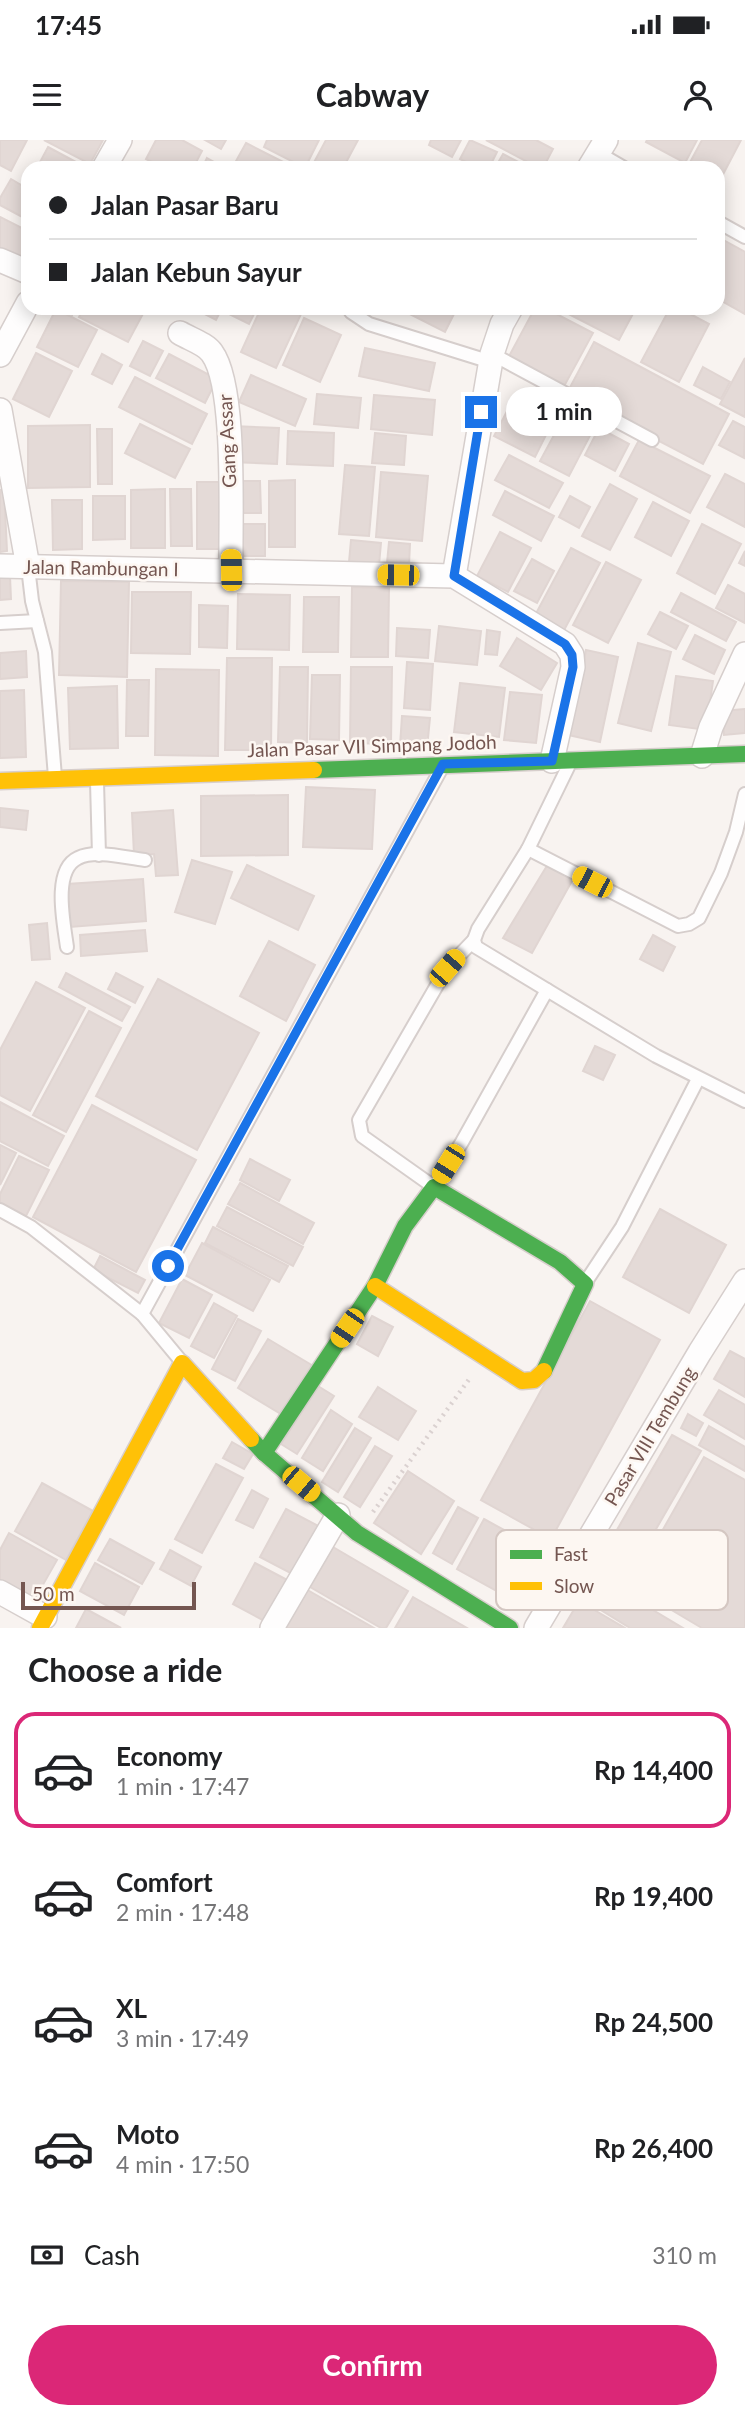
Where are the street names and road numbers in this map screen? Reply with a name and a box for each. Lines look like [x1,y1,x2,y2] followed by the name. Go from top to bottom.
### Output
[213,394,240,488] street label: Gang Assar
[23,555,179,580] street label: Jalan Rambungan I
[247,730,497,761] street label: Jalan Pasar VII Simpang Jodoh
[599,1362,700,1510] street label: Pasar VIII Tembung

